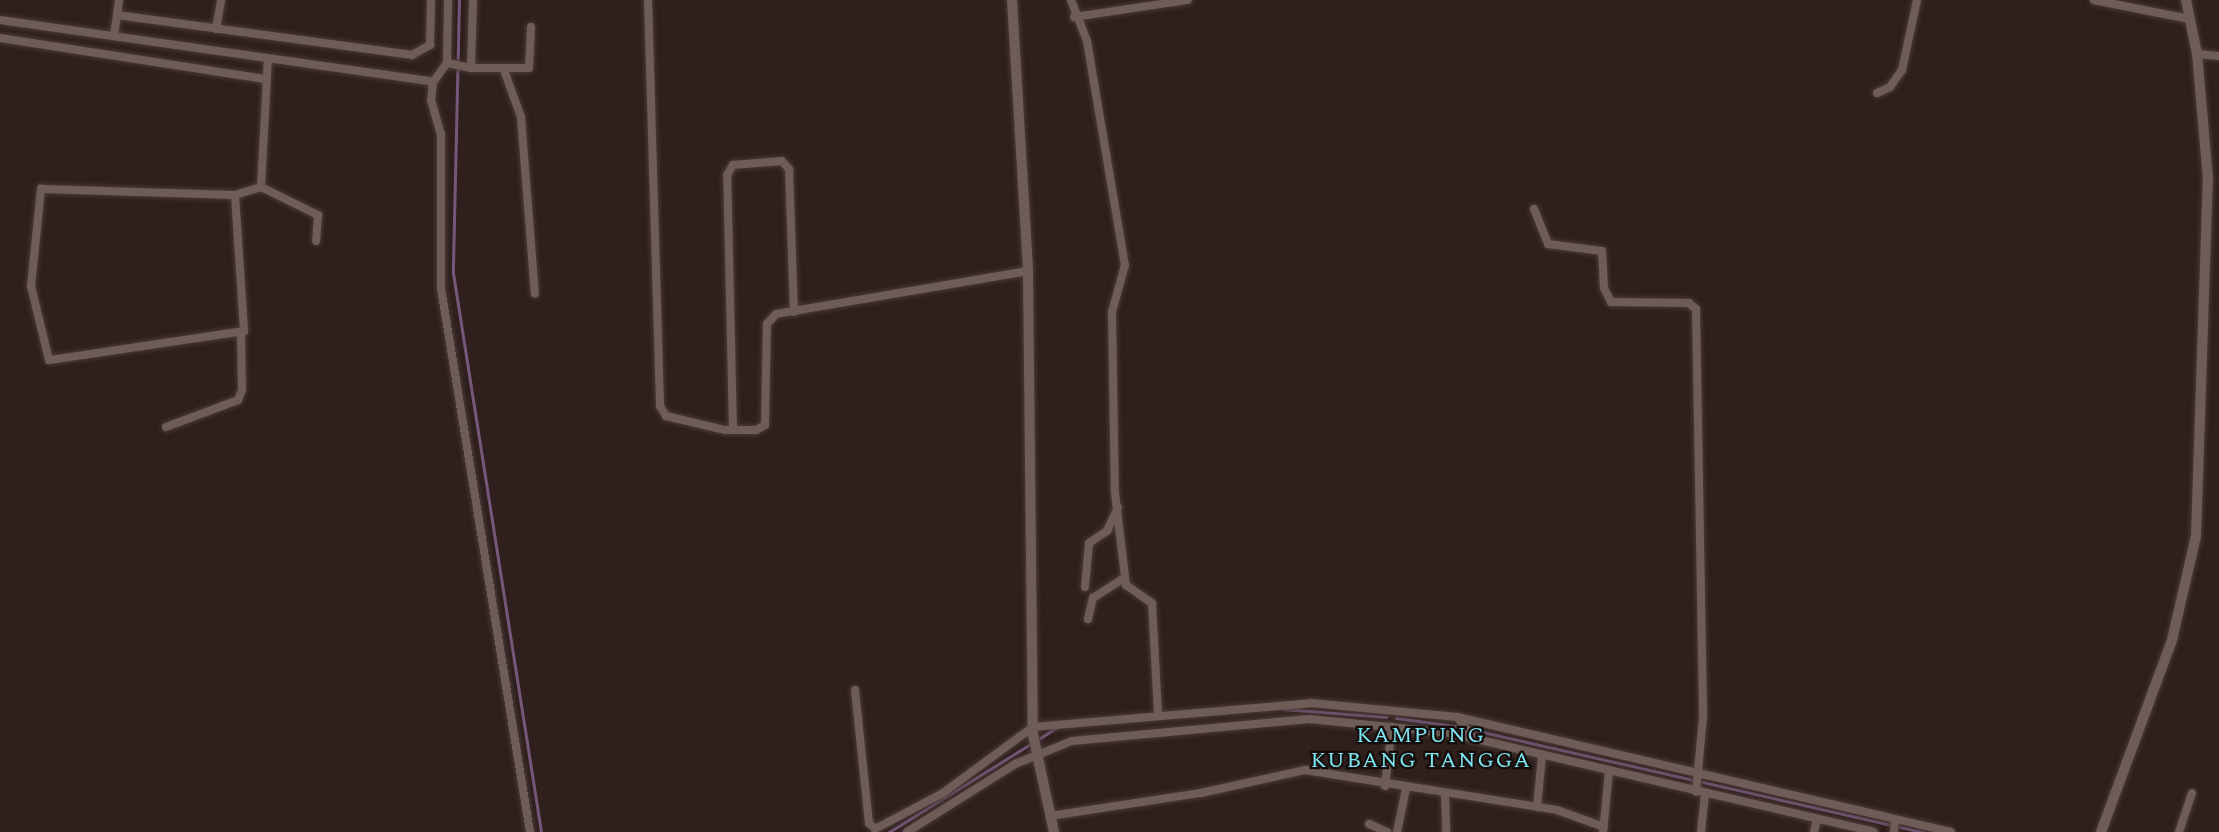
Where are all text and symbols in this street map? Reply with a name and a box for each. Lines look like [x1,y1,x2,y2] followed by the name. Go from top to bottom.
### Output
[1310,722,1532,774] district label: KAMPUNG KUBANG TANGGA

